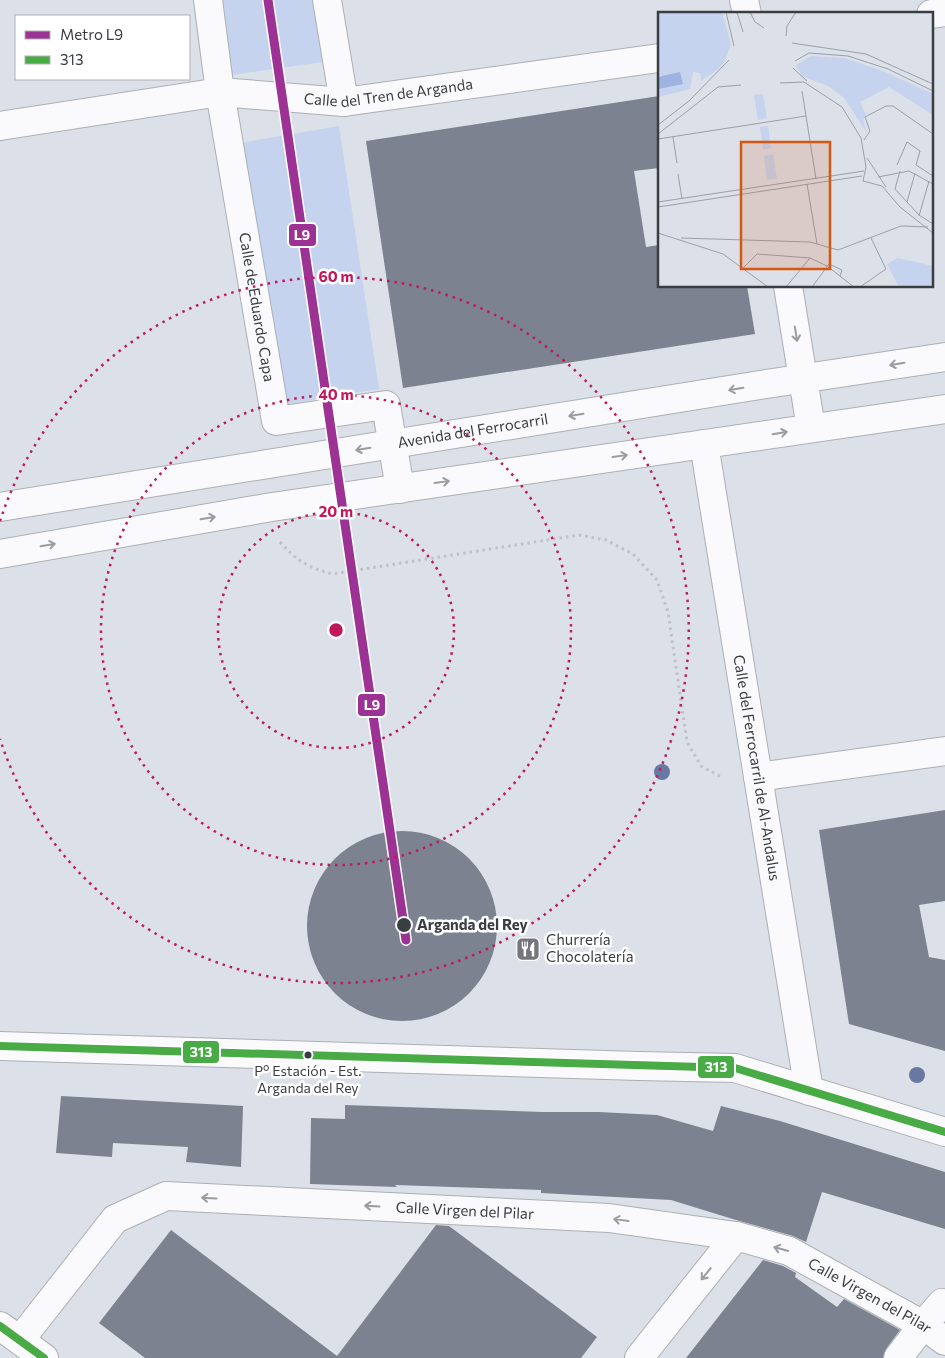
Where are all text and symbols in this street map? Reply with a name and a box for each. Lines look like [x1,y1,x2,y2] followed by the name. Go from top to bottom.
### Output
[658,12,932,288] inset map
[15,15,190,80] legend
[60,25,123,43] text: Metro L9
[60,50,84,68] text: 313
[303,74,474,110] street label: Calle del Tren de Arganda
[288,223,317,247] line badge: L9
[294,226,311,243] text: L9
[236,231,279,383] street label: Calle de Eduardo Capa
[318,267,354,285] text: 60 m
[791,326,801,342] one-way arrow
[889,360,905,370] one-way arrow
[318,385,354,403] text: 40 m
[729,385,745,395] one-way arrow
[396,409,549,451] street label: Avenida del Ferrocarril
[568,410,584,420] one-way arrow
[772,428,788,438] one-way arrow
[356,444,372,454] one-way arrow
[611,451,627,461] one-way arrow
[433,477,449,487] one-way arrow
[319,502,353,520] text: 20 m
[200,512,216,522] one-way arrow
[40,540,56,550] one-way arrow
[327,621,345,639] centre of rings
[730,653,785,882] street label: Calle del Ferrocarril de Al-Andalus
[357,693,386,717] line badge: L9
[364,696,381,713] text: L9
[417,915,528,933] place label: Arganda del Rey
[395,916,413,934] marker: Arganda del Rey
[546,930,634,965] place label: Churrería Chocolatería
[515,936,541,962] restaurant icon: Churrería Chocolatería
[182,1040,220,1064] line badge: 313
[190,1043,212,1060] text: 313
[303,1050,313,1060] marker: Pº Estación - Est. Arganda del Rey
[697,1055,735,1079] line badge: 313
[705,1058,727,1075] text: 313
[254,1062,362,1096] place label: Pº Estación - Est. Arganda del Rey
[202,1193,218,1203] one-way arrow
[395,1197,534,1222] street label: Calle Virgen del Pilar
[364,1202,380,1211] one-way arrow
[613,1215,629,1225] one-way arrow
[773,1244,789,1253] one-way arrow
[805,1253,936,1336] street label: Calle Virgen del Pilar
[700,1268,711,1281] one-way arrow

